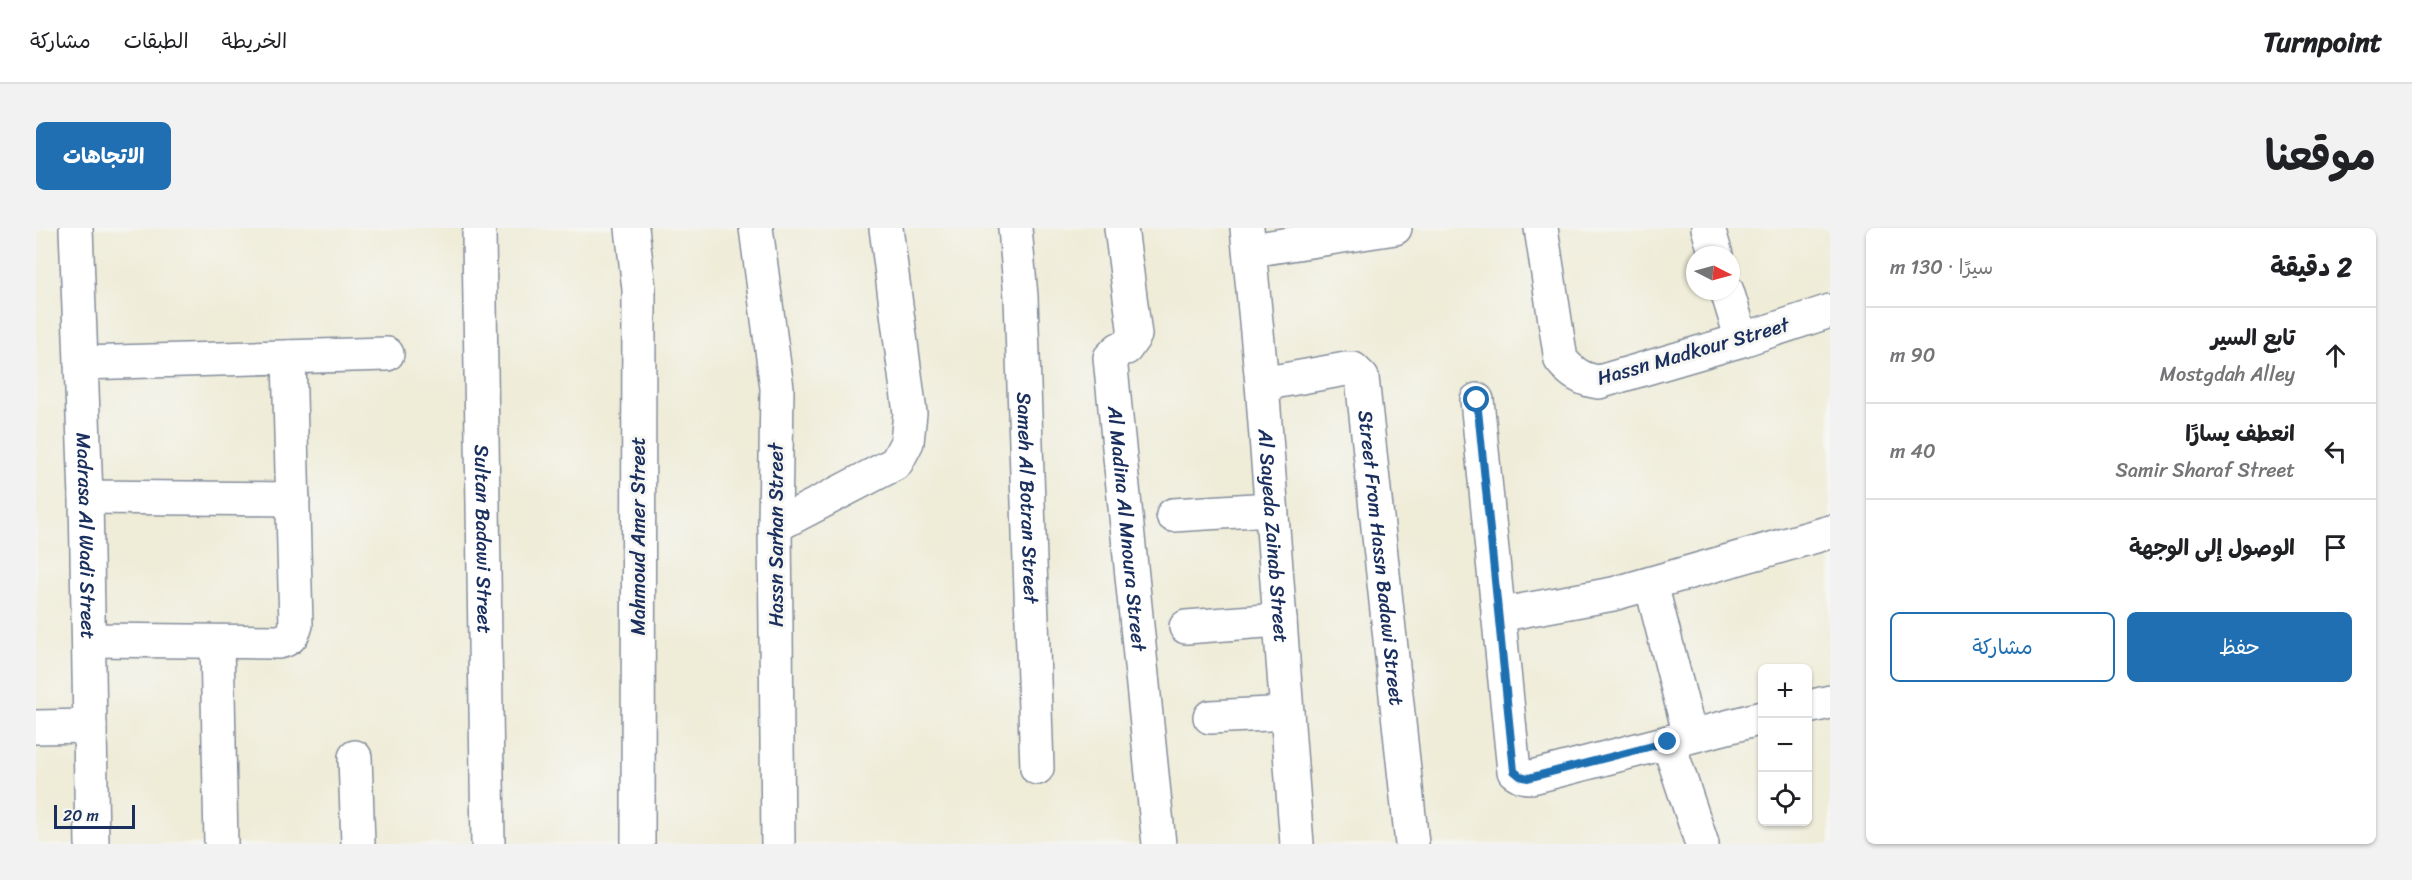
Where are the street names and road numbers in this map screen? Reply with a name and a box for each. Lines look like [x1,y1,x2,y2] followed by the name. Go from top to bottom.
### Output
[1593,307,1794,396] street label: Hassn Madkour Street
[1006,391,1048,605] street label: Sameh Al Botran Street
[1097,403,1157,654] street label: Al Madina Al Mnoura Street
[1348,409,1414,708] street label: Street From Hassn Badawi Street
[1247,427,1299,644] street label: Al Sayeda Zainab Street
[66,432,105,640] street label: Madrasa Al Wadi Street
[621,437,656,635] street label: Mahmoud Amer Street
[759,442,794,627] street label: Hassn Sarhan Street
[464,444,502,634] street label: Sultan Badawi Street

